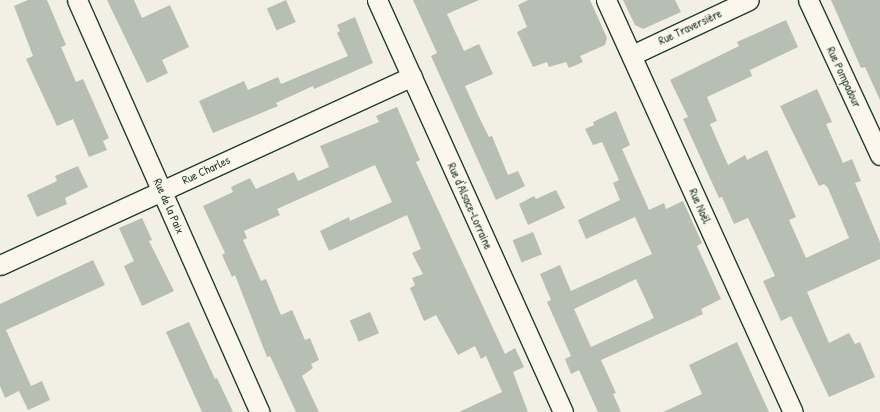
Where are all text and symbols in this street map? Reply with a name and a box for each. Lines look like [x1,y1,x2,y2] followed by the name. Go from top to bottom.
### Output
[656,6,724,48] street label: Rue Traversière
[824,44,864,110] street label: Rue Pompadour
[180,153,232,187] street label: Rue Charles
[444,160,496,252] street label: Rue d'Alsace-Lorraine
[150,176,188,236] street label: Rue de la Paix
[686,186,714,226] street label: Rue Noël

